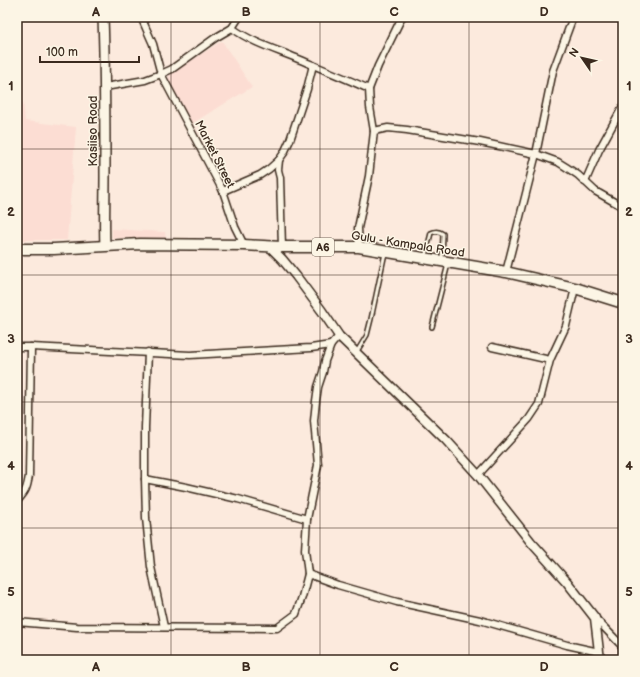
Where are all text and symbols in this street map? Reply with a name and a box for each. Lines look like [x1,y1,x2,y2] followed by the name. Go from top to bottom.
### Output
[91,4,100,20] text: A
[241,4,251,20] text: B
[389,4,399,20] text: C
[539,4,549,20] text: D
[40,38,139,64] scale bar
[562,38,602,78] north arrow
[46,45,78,60] text: 100 m
[566,46,582,60] text: N
[8,78,14,94] text: 1
[626,78,632,94] text: 1
[86,95,101,166] street label: Kasiiso Road
[191,118,238,191] street label: Market Street
[7,204,15,220] text: 2
[625,204,633,220] text: 2
[350,228,466,261] street label: Gulu - Kampala Road
[312,238,334,256] road number: A6
[7,331,15,347] text: 3
[625,331,633,347] text: 3
[7,458,15,474] text: 4
[625,458,633,474] text: 4
[7,584,15,600] text: 5
[625,584,633,600] text: 5
[91,659,100,675] text: A
[241,659,251,675] text: B
[389,659,399,675] text: C
[539,659,549,675] text: D

